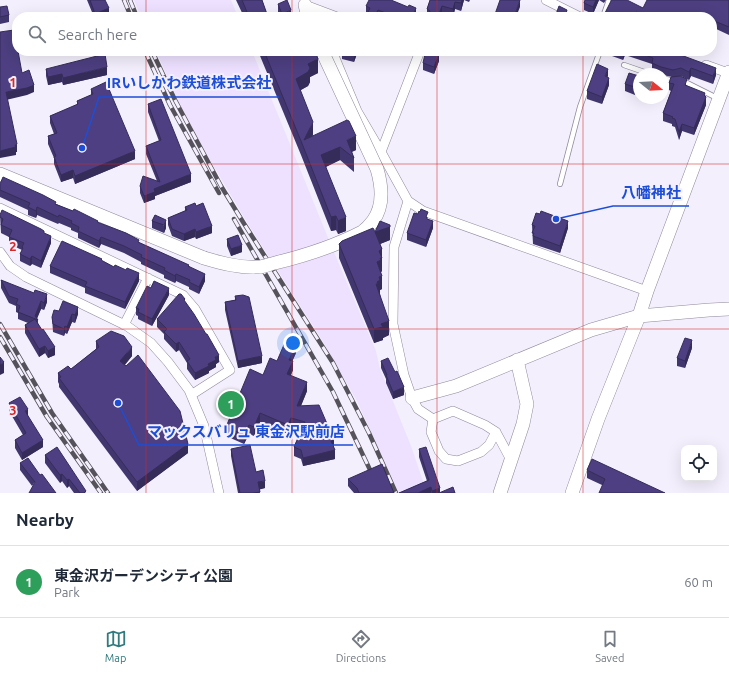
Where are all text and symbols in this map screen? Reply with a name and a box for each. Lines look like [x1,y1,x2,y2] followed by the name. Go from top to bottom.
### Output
[12,12,717,56] search box
[26,23,48,45] icon: search
[58,26,137,43] text: Search here
[633,68,669,104] north arrow
[99,70,279,97] callout: IRいしかわ鉄道株式会社
[107,74,271,91] text: IRいしかわ鉄道株式会社
[9,75,17,89] text: 1
[613,179,689,206] callout: 八幡神社
[621,184,681,201] text: 八幡神社
[9,239,17,253] text: 2
[283,333,303,353] your location
[218,389,244,419] pin: 1
[9,403,17,417] text: 3
[139,418,353,445] callout: マックスバリュ 東金沢駅前店
[147,423,345,440] text: マックスバリュ 東金沢駅前店
[681,445,717,481] map controls
[681,445,717,481] button: locate
[16,510,74,529] text: Nearby
[54,567,233,584] text: 東金沢ガーデンシティ公園
[25,575,33,589] text: 1
[684,575,713,589] text: 60 m
[54,585,80,599] text: Park
[105,628,127,664] tab: Map
[336,628,386,664] tab: Directions
[595,628,624,664] tab: Saved

